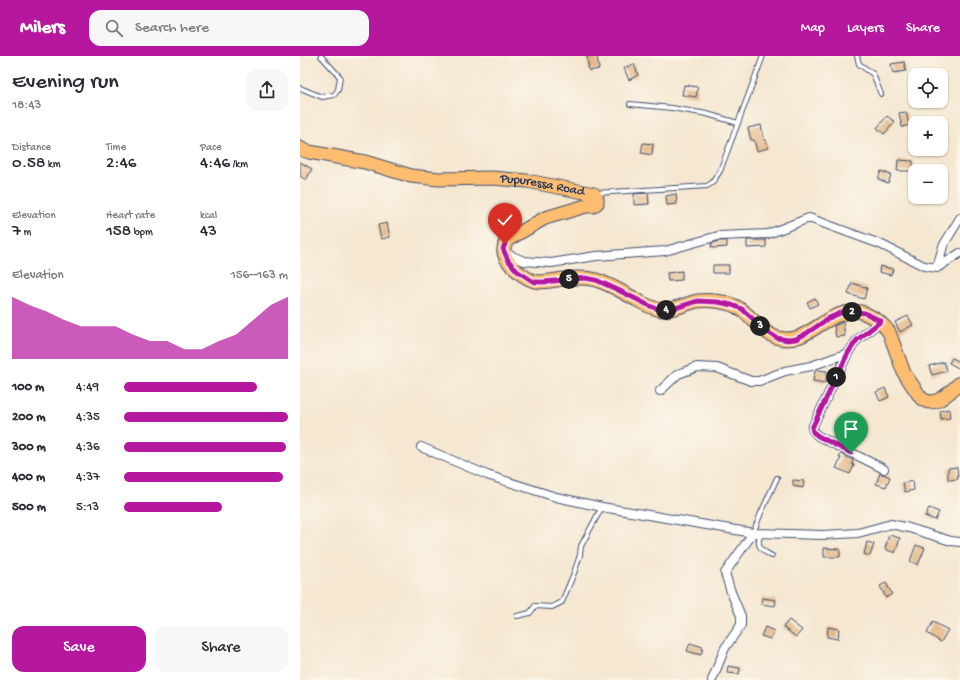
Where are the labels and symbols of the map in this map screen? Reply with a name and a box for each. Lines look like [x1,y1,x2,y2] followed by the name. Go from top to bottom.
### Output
[499,171,587,200] street label: Pupuressa Road
[488,203,522,244] pin
[559,269,579,289] pin: 5
[656,300,676,320] pin: 4
[842,302,862,322] pin: 2
[750,316,770,336] pin: 3
[826,367,846,387] pin: 1
[834,412,868,453] pin

